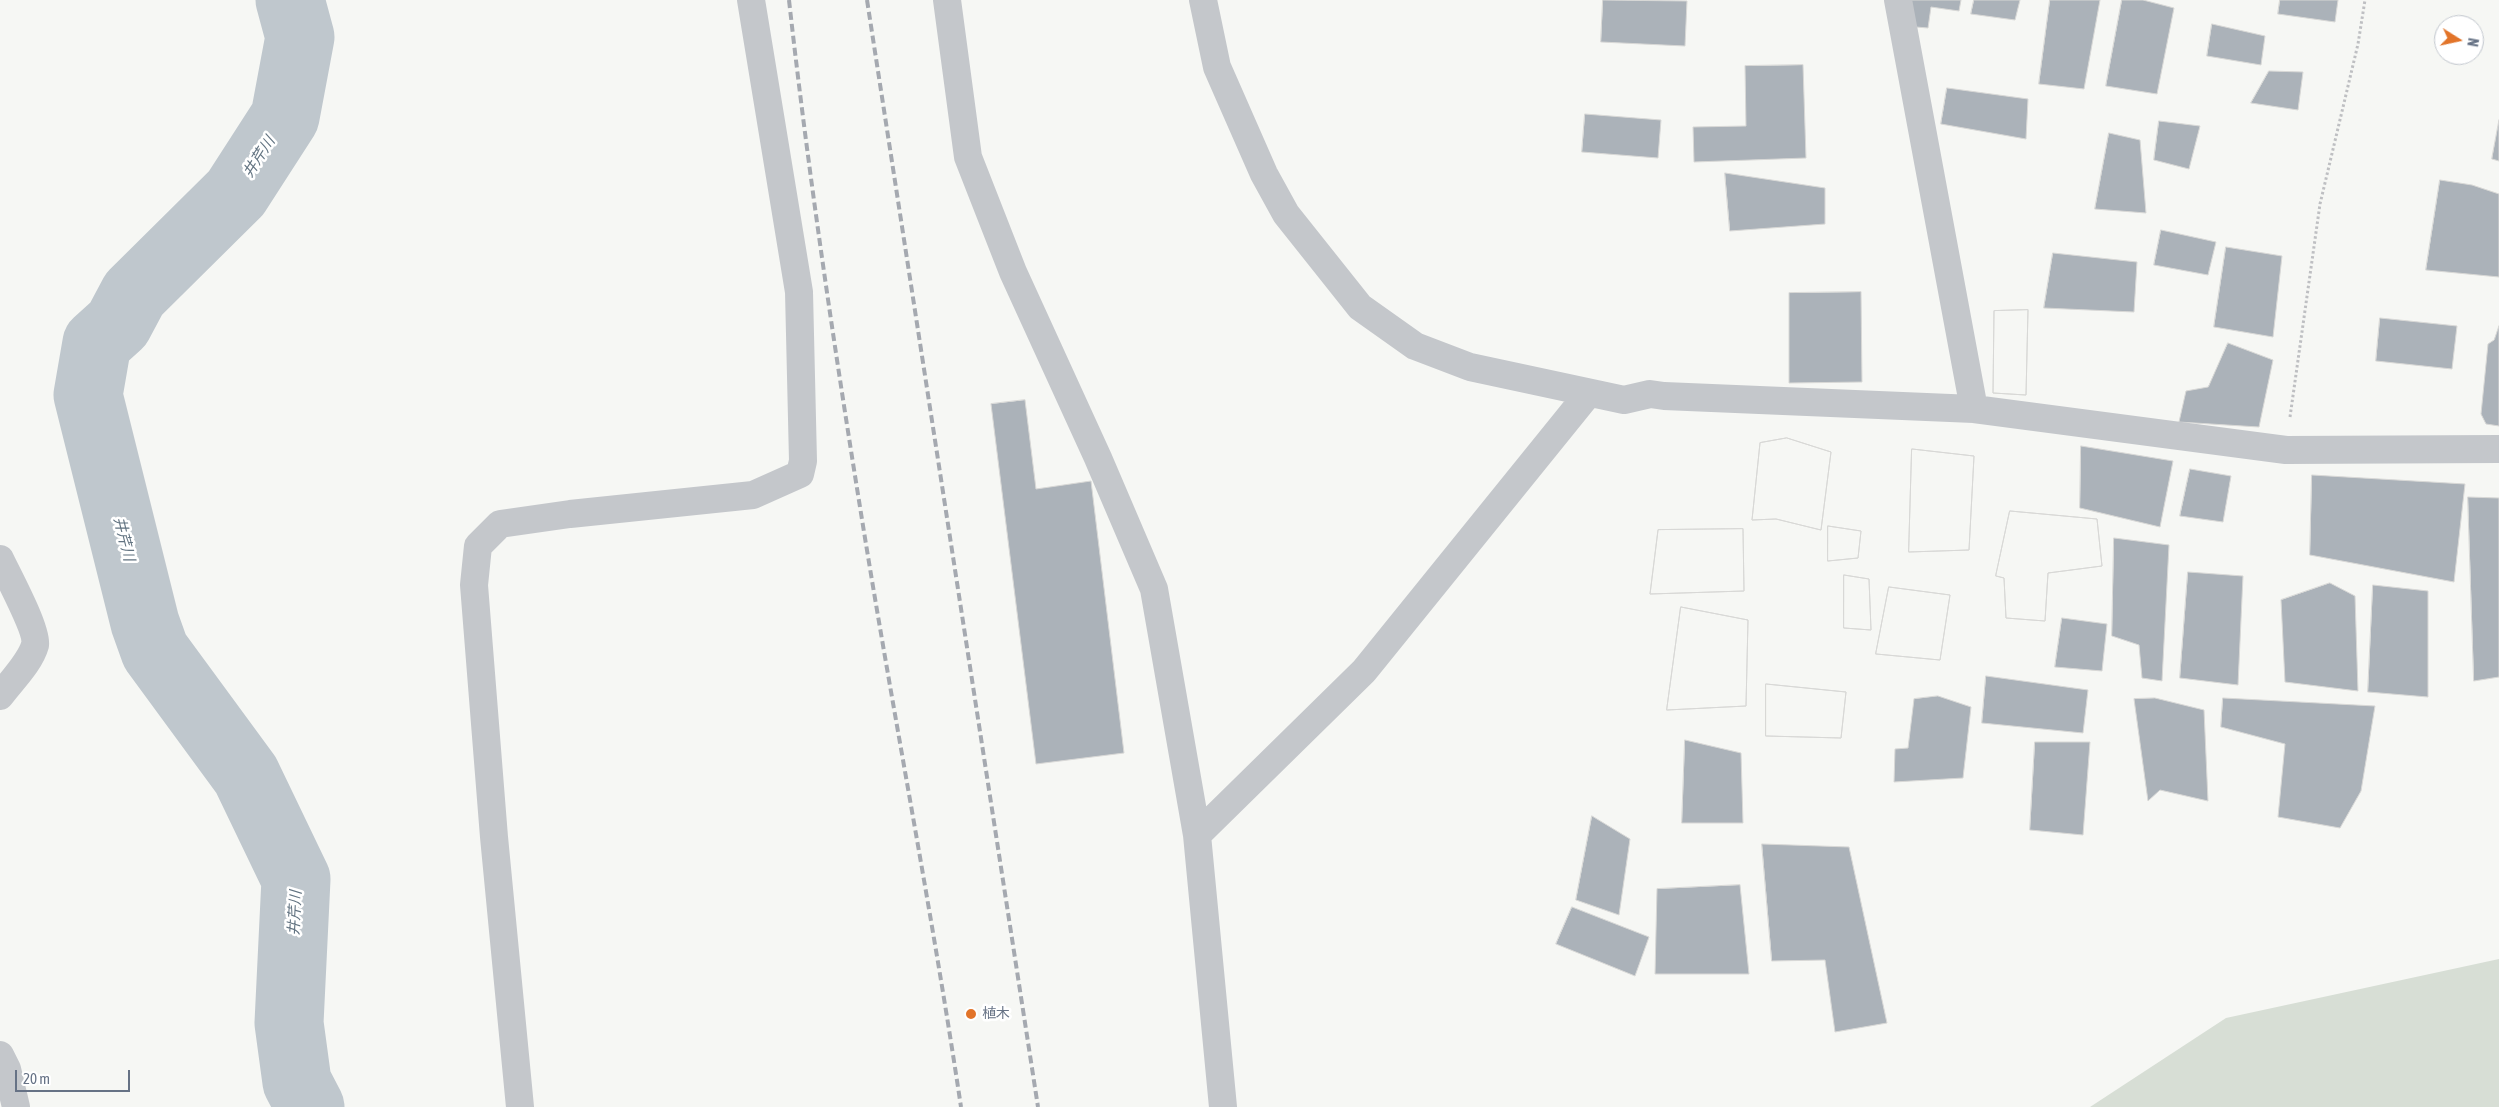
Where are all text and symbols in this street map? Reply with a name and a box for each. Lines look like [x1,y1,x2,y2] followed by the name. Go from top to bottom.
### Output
[2434,15,2484,65] north arrow
[2464,37,2481,48] text: N
[239,133,279,181] water label: 井芹川
[110,515,138,563] water label: 井芹川
[285,890,305,936] water label: 井芹川
[982,1006,1010,1022] place label: 植木
[964,1007,978,1021] marker: 植木
[18,1060,132,1092] scale bar
[23,1070,50,1087] text: 20 m

